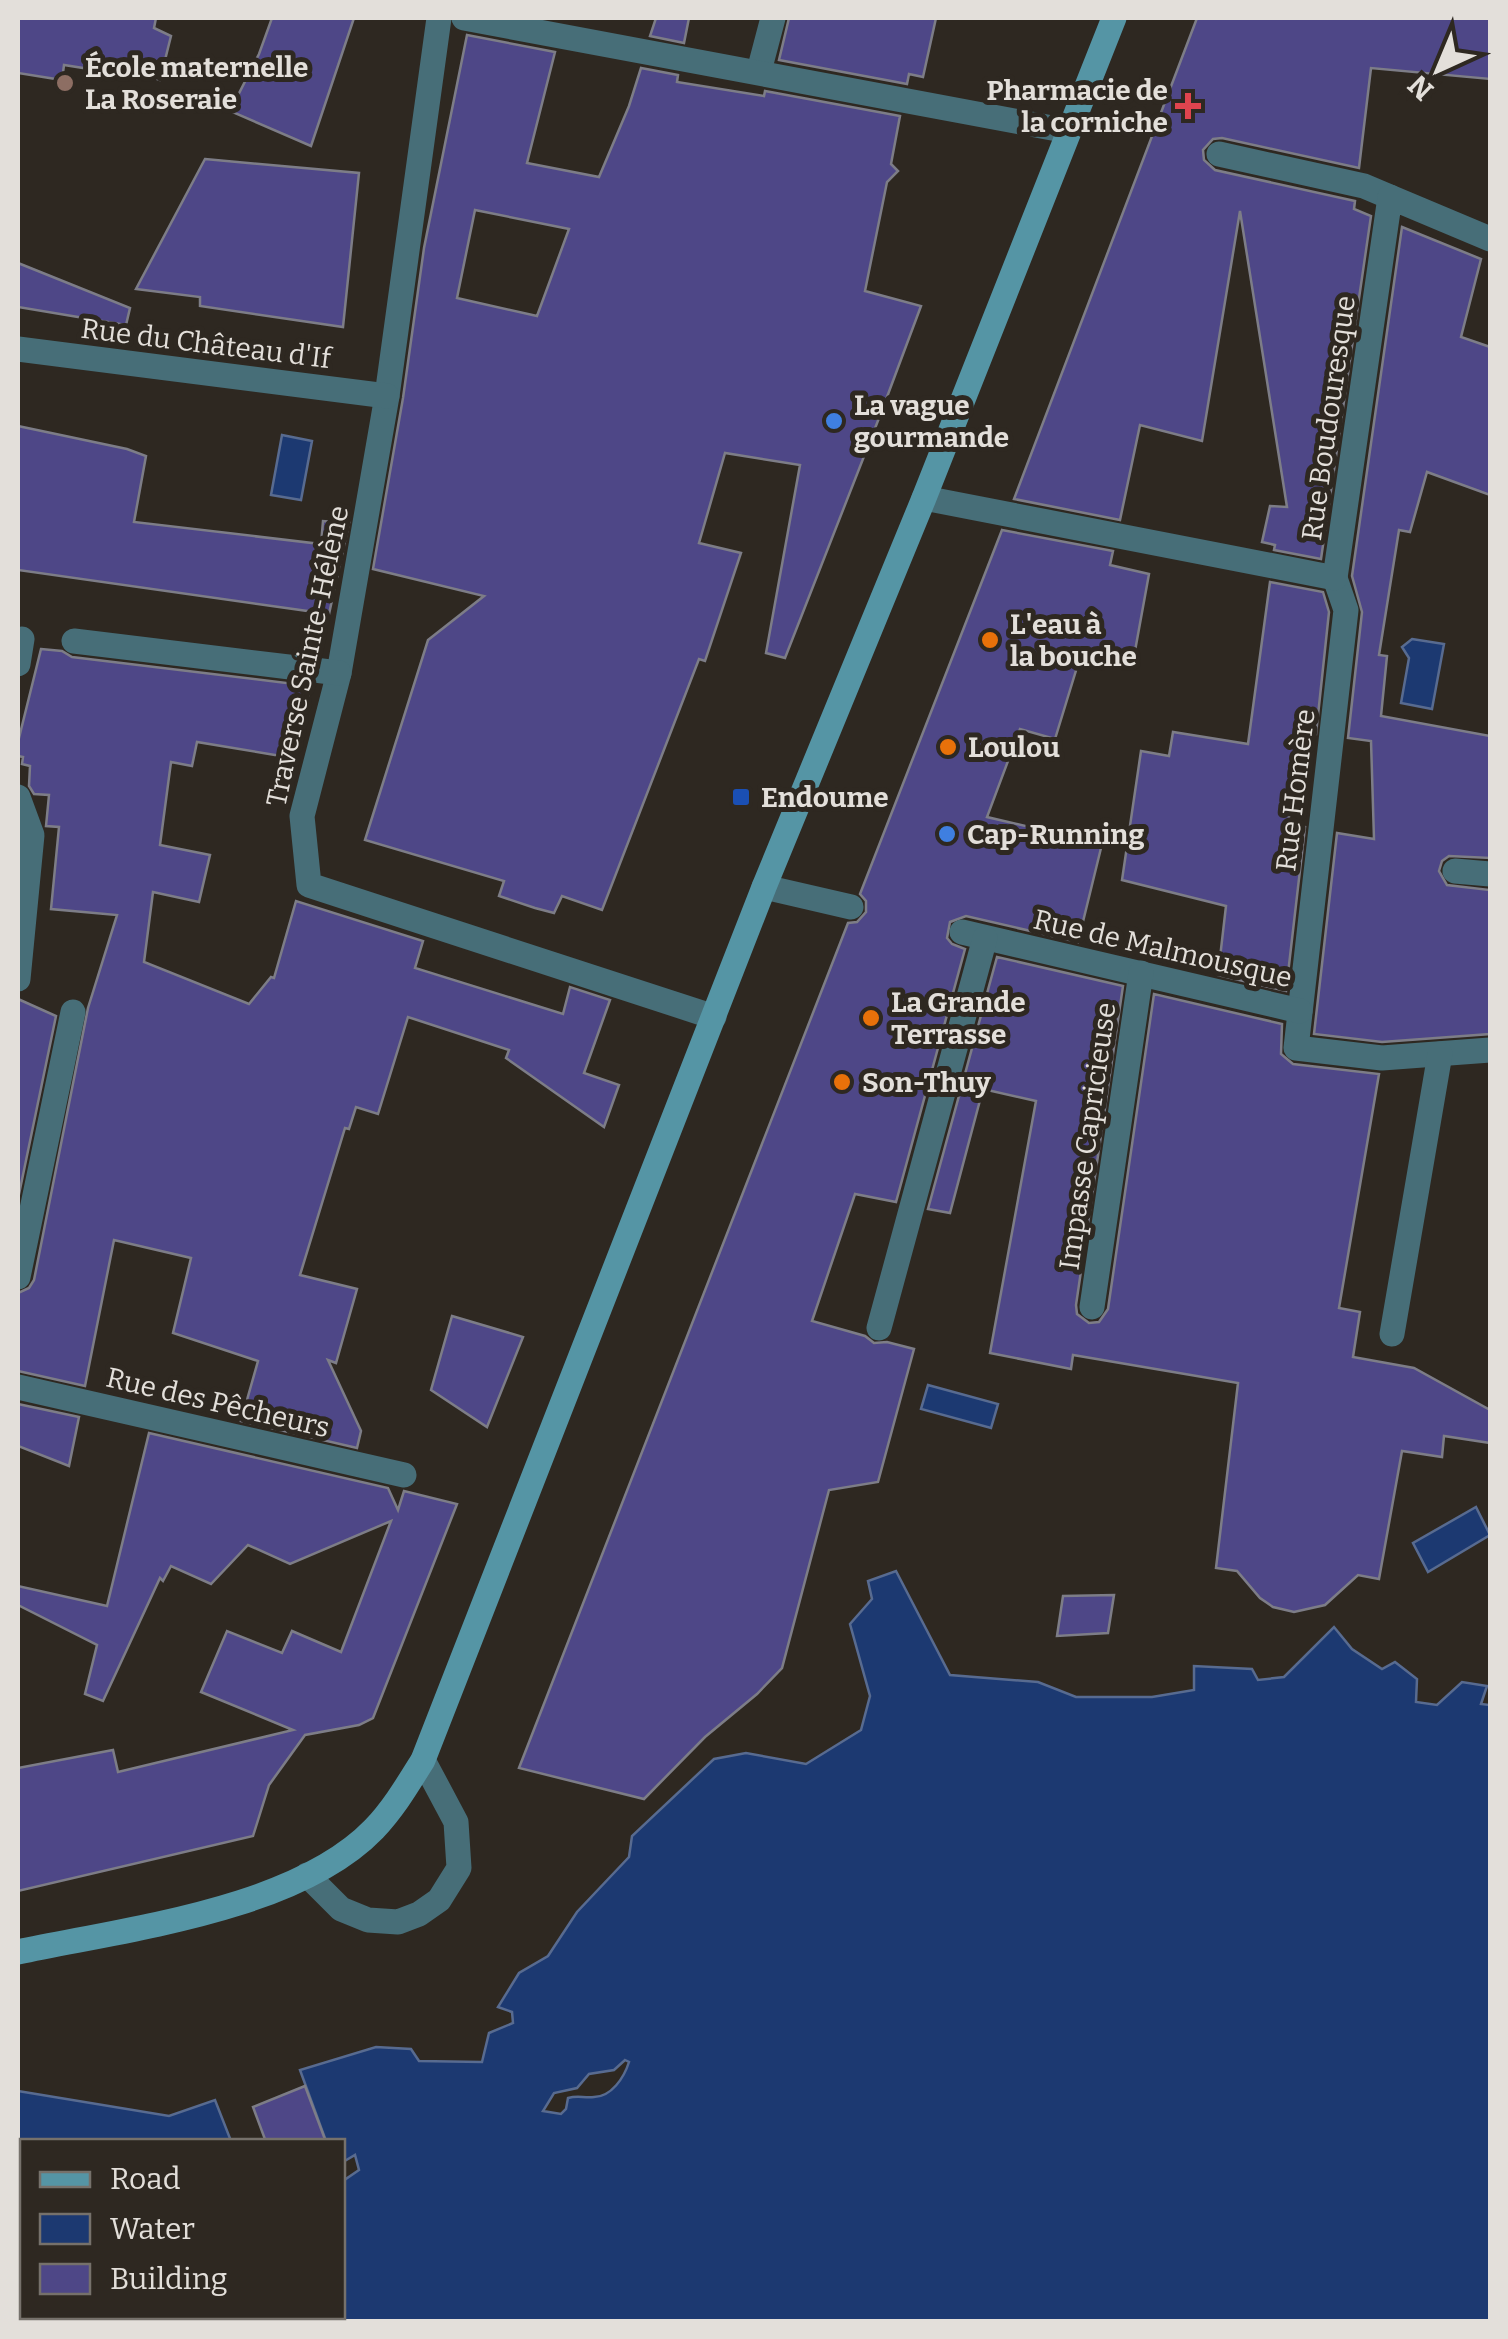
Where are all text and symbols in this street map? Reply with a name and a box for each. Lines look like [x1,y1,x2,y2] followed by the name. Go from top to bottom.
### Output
[1388,20,1488,120] north arrow
[85,50,308,116] place label: École maternelle La Roseraie
[1402,68,1440,107] text: N
[54,72,76,94] marker: École maternelle La Roseraie
[987,74,1168,139] place label: Pharmacie de la corniche
[1177,95,1199,117] marker: Pharmacie de la corniche
[1295,294,1362,543] street label: Rue Boudouresque
[79,312,335,375] street label: Rue du Château d'If
[854,389,1009,454] place label: La vague gourmande
[823,410,845,432] marker: La vague gourmande
[259,503,356,810] street label: Traverse Sainte-Hélène
[1010,608,1137,673] place label: L'eau à la bouche
[979,629,1001,651] marker: L'eau à la bouche
[1269,707,1322,873] street label: Rue Homère
[968,731,1060,764] place label: Loulou
[937,736,959,758] marker: Loulou
[761,781,889,814] place label: Endoume
[730,786,752,808] marker: Endoume
[967,818,1144,851] place label: Cap-Running
[936,823,958,845] marker: Cap-Running
[1031,903,1295,994] street label: Rue de Malmousque
[891,986,1026,1051] place label: La Grande Terrasse
[1052,1000,1123,1272] street label: Impasse Capricieuse
[860,1007,882,1029] marker: La Grande Terrasse
[862,1066,991,1099] place label: Son-Thuy
[831,1071,853,1093] marker: Son-Thuy
[103,1361,333,1444] street label: Rue des Pêcheurs
[20,2139,345,2319] legend
[110,2161,181,2197] text: Road
[110,2211,195,2247] text: Water
[110,2261,228,2297] text: Building

